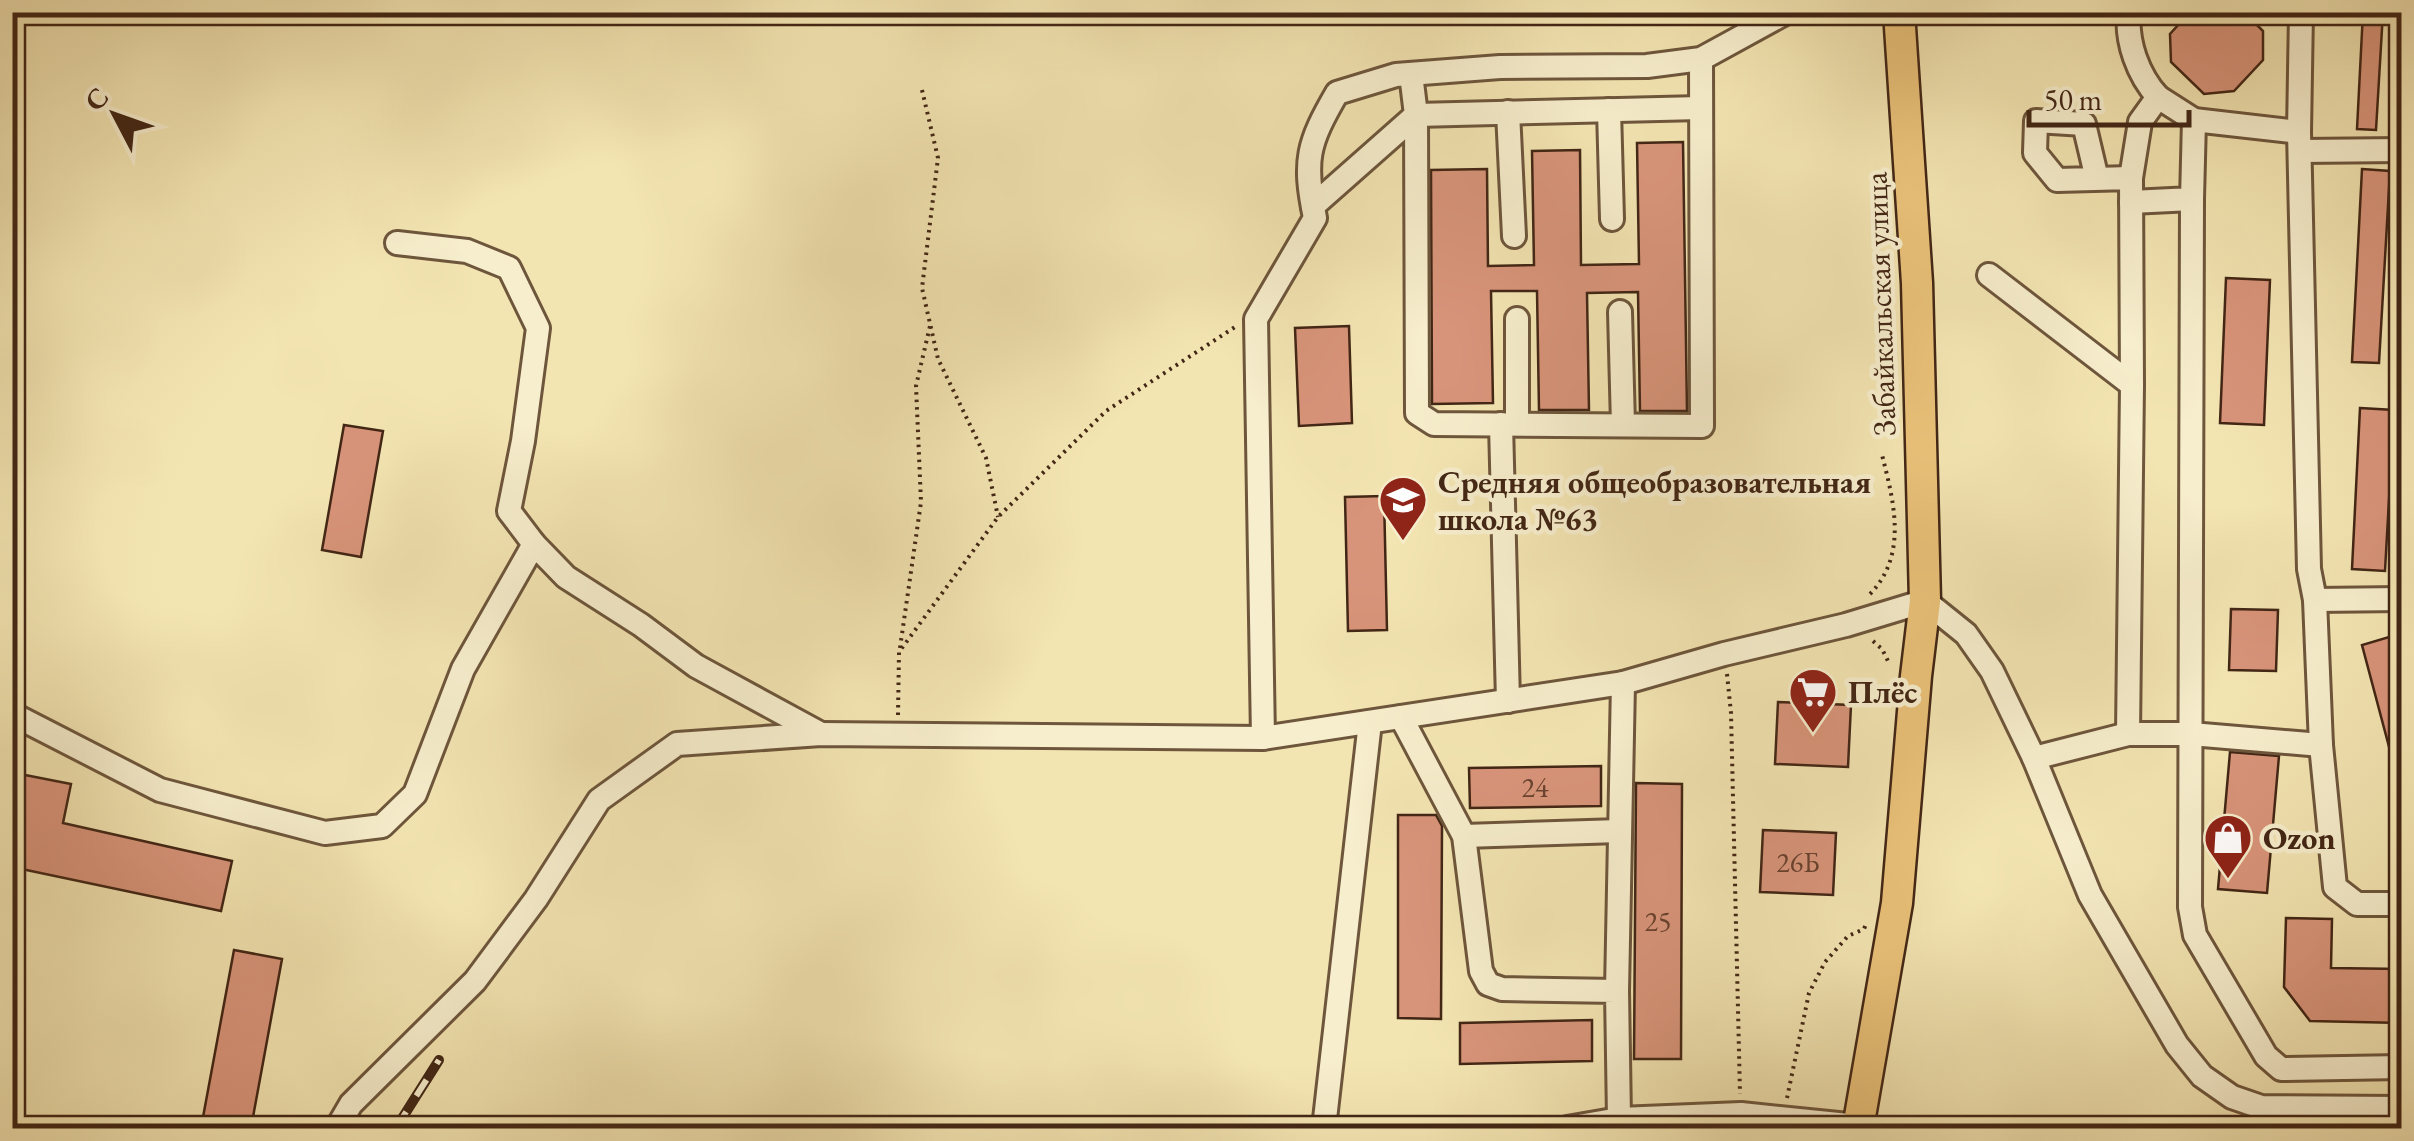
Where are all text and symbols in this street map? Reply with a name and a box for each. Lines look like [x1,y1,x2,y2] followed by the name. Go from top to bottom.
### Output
[65,65,165,165] north arrow
[2029,65,2189,127] scale bar
[76,79,116,118] text: С
[2044,80,2102,119] text: 50 m
[1854,171,1906,437] street label: Забайкальская улица
[1438,461,1871,540] place label: Средняя общеобразовательная школа №63
[1377,474,1429,542] school or university icon: Средняя общеобразовательная школа №63
[1787,666,1839,734] supermarket icon: Плёс
[1848,671,1917,713] place label: Плёс
[1522,769,1549,805] house number: 24
[2202,812,2254,880] shop icon: Ozon
[2263,817,2336,859] place label: Ozon
[1776,844,1820,880] house number: 26Б
[1645,903,1671,939] house number: 25

